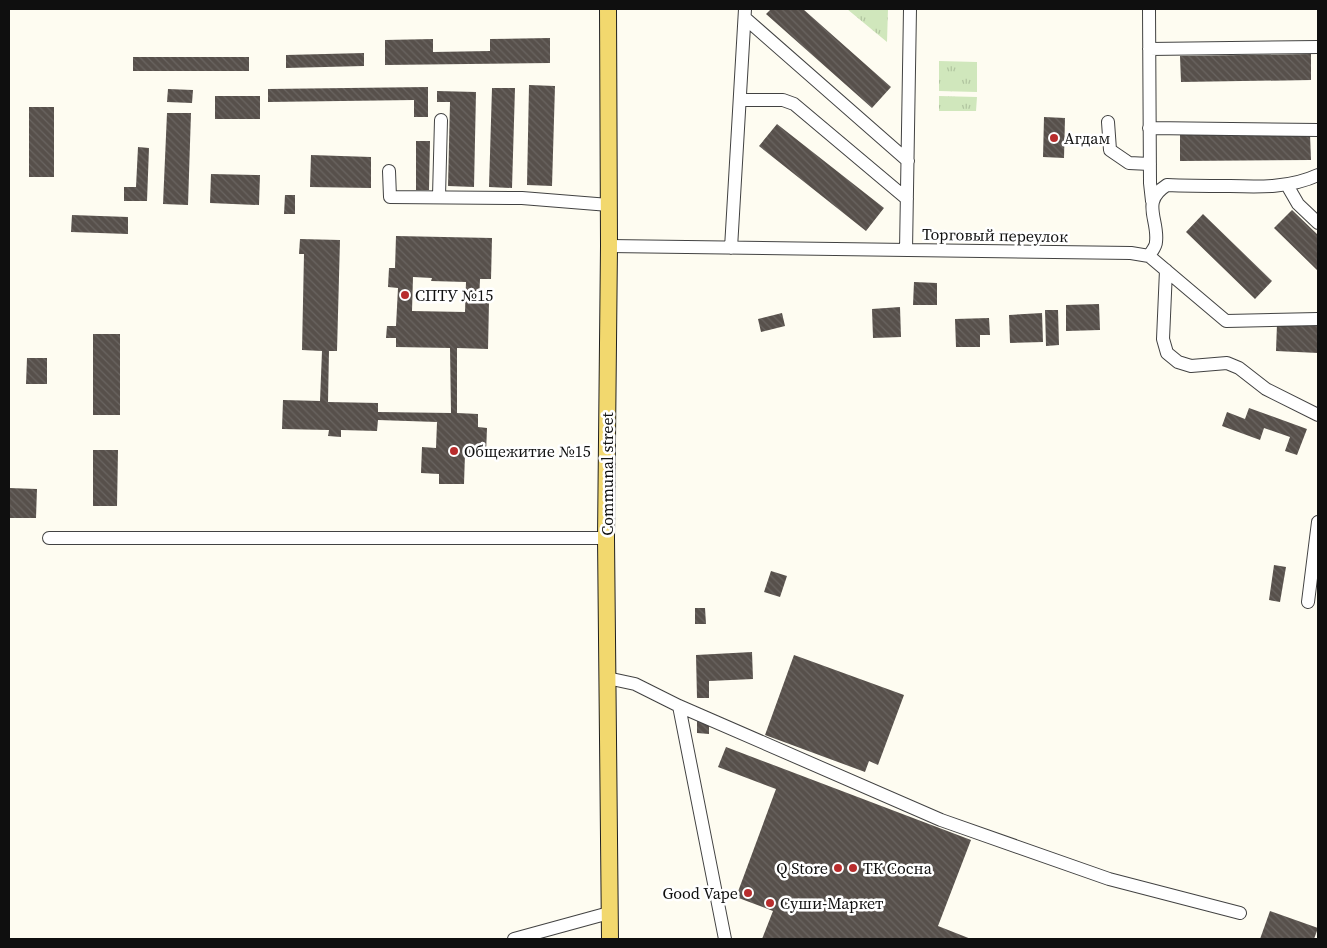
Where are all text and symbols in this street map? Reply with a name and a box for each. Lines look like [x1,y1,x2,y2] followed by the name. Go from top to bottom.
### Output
[1064,127,1110,149] place label: Агдам
[1048,132,1060,144] marker: Агдам
[922,223,1068,247] street label: Торговый переулок
[415,284,493,306] place label: СПТУ №15
[399,289,411,301] marker: СПТУ №15
[596,411,618,536] street label: Communal street
[464,440,591,462] place label: Общежитие №15
[448,445,460,457] marker: Общежитие №15
[776,857,828,879] place label: Q Store
[863,857,933,879] place label: ТК Сосна
[832,862,844,874] marker: Q Store
[847,862,859,874] marker: ТК Сосна
[662,882,738,904] place label: Good Vape
[742,887,754,899] marker: Good Vape
[780,892,884,914] place label: Суши-Маркет
[764,897,776,909] marker: Суши-Маркет

